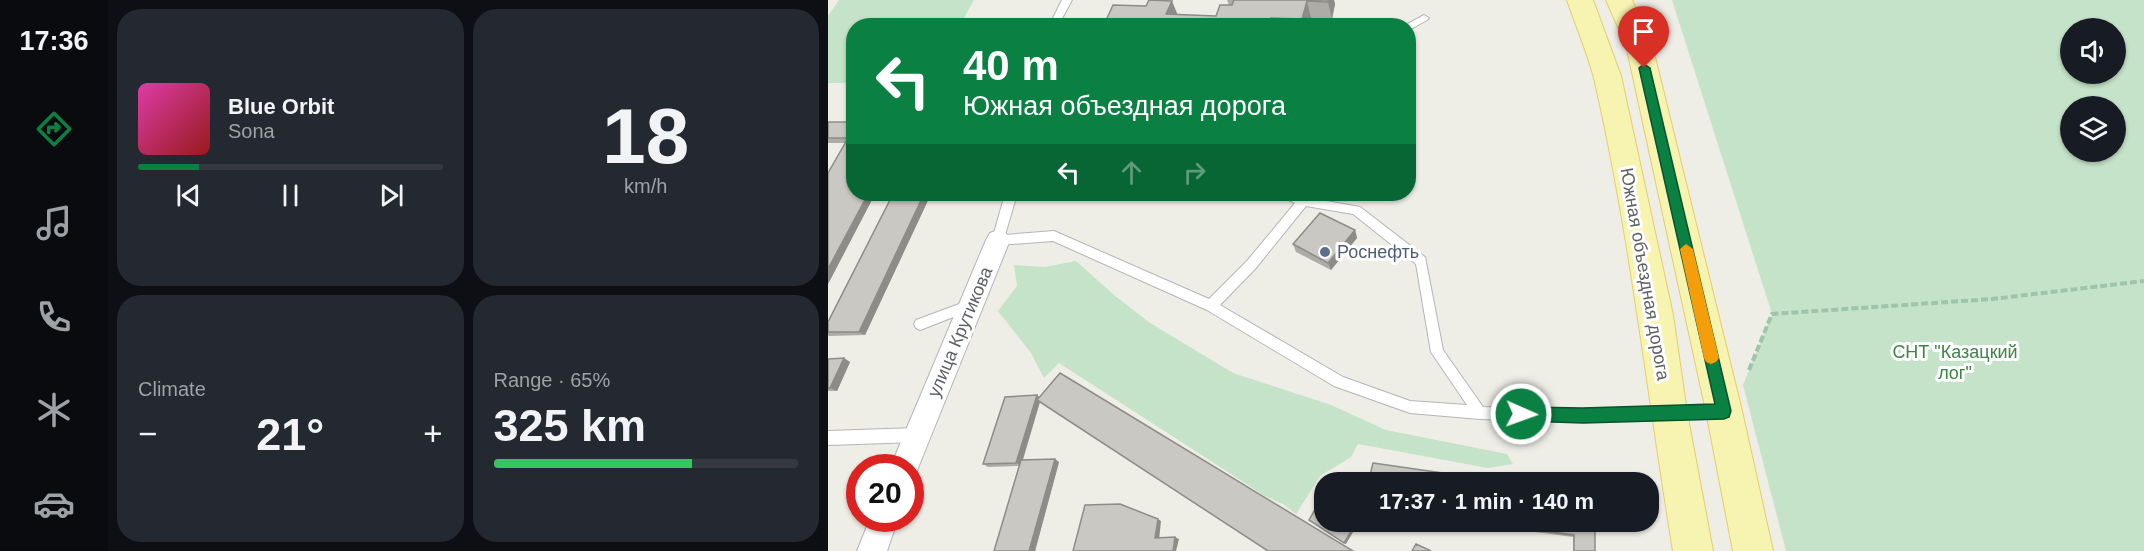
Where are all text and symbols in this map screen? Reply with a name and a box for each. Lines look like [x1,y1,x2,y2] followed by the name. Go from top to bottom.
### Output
[1618,6,1669,68] pin
[1627,15,1660,48] icon: arrive
[2060,18,2126,162] map controls
[2060,18,2126,84] button: sound
[19,26,89,56] text: 17:36
[864,42,942,120] icon: left
[963,42,1059,89] text: 40 m
[963,91,1286,121] text: Южная объездная дорога
[602,92,689,180] text: 18
[228,94,334,119] text: Blue Orbit
[2060,96,2126,162] button: layers
[33,108,75,150] icon: directions
[228,120,275,142] text: Sona
[1052,156,1085,189] icon: left
[1115,156,1148,189] icon: ahead
[1178,156,1211,189] icon: right
[1616,166,1674,383] street label: Южная объездная дорога
[624,175,667,197] text: km/h
[172,179,205,212] icon: previous
[274,179,307,212] icon: pause
[375,179,408,212] icon: next
[33,202,75,244] icon: music
[1337,242,1419,262] place label: Роснефть
[1318,245,1332,259] marker: Роснефть
[924,263,997,400] street label: улица Крутикова
[33,296,75,338] icon: phone
[1892,342,2018,383] park label: СНТ "Казацкий лог"
[494,369,610,391] text: Range · 65%
[138,378,206,400] text: Climate
[1489,382,1553,446] position arrow
[33,389,75,431] icon: climate
[494,400,646,451] text: 325 km
[256,409,324,460] text: 21°
[138,415,157,452] text: −
[423,415,443,452] text: +
[846,454,924,532] speed limit sign: 20
[33,483,75,525] icon: car
[1379,489,1594,514] text: 17:37 · 1 min · 140 m

